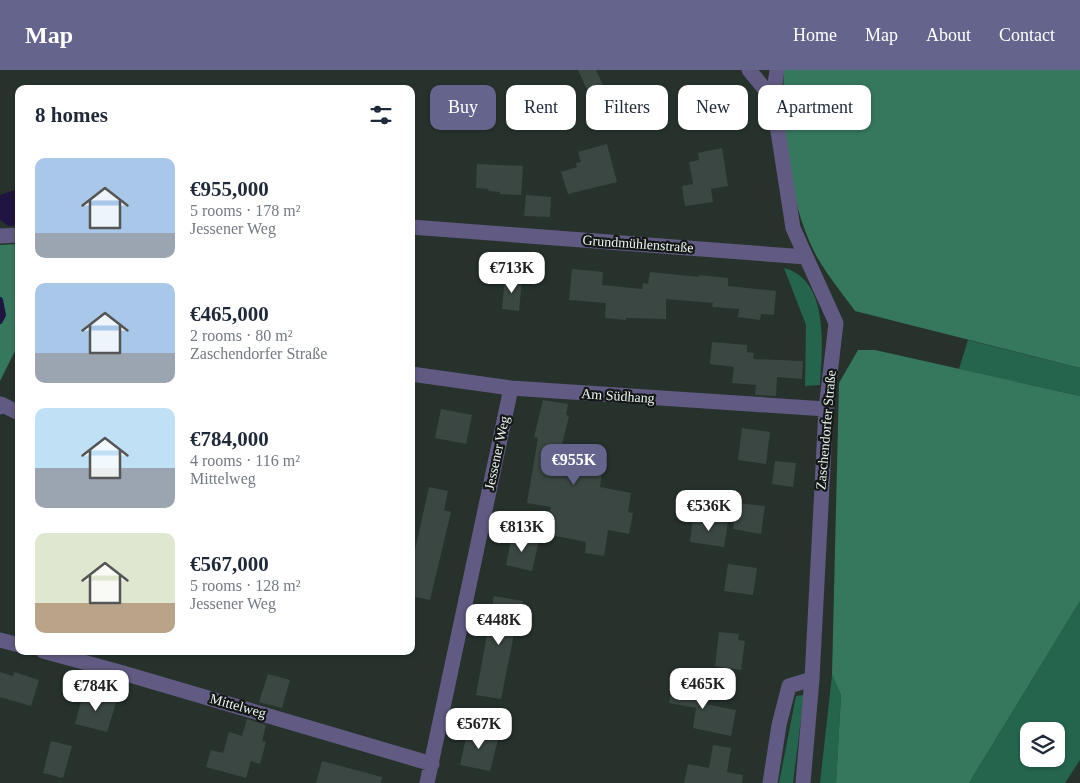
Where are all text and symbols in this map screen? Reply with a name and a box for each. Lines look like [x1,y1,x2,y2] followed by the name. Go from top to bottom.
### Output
[25,22,73,48] text: Map
[793,25,837,45] text: Home
[865,25,898,45] text: Map
[926,25,971,45] text: About
[999,25,1055,45] text: Contact
[430,85,496,130] chip: Buy
[506,85,576,130] chip: Rent
[586,85,668,130] chip: Filters
[678,85,748,130] chip: New
[758,85,871,130] chip: Apartment
[367,101,395,129] icon: filters
[35,103,108,127] text: 8 homes
[190,177,269,201] text: €955,000
[75,178,135,238] icon: home
[190,202,301,219] text: 5 rooms · 178 m²
[190,220,276,237] text: Jessener Weg
[582,233,694,255] street label: Grundmühlenstraße
[477,252,547,294] pin: €713K
[490,259,534,276] text: €713K
[190,302,269,326] text: €465,000
[75,303,135,363] icon: home
[190,327,293,344] text: 2 rooms · 80 m²
[190,345,327,362] text: Zaschendorfer Straße
[813,370,839,490] street label: Zaschendorfer Straße
[581,386,655,406] street label: Am Südhang
[482,415,512,491] street label: Jessener Weg
[190,427,269,451] text: €784,000
[75,428,135,488] icon: home
[539,444,609,486] pin: €955K
[552,451,596,468] text: €955K
[190,452,300,469] text: 4 rooms · 116 m²
[190,470,256,487] text: Mittelweg
[674,490,744,532] pin: €536K
[687,497,731,514] text: €536K
[487,510,557,553] pin: €813K
[500,518,544,535] text: €813K
[190,552,269,576] text: €567,000
[75,553,135,613] icon: home
[190,577,301,594] text: 5 rooms · 128 m²
[190,595,276,612] text: Jessener Weg
[464,604,534,646] pin: €448K
[477,611,521,628] text: €448K
[668,668,738,710] pin: €465K
[61,670,131,712] pin: €784K
[681,675,725,692] text: €465K
[74,677,118,694] text: €784K
[208,691,268,721] street label: Mittelweg
[444,708,514,750] pin: €567K
[457,715,501,732] text: €567K
[1020,722,1065,767] map controls
[1020,722,1065,767] button: layers

